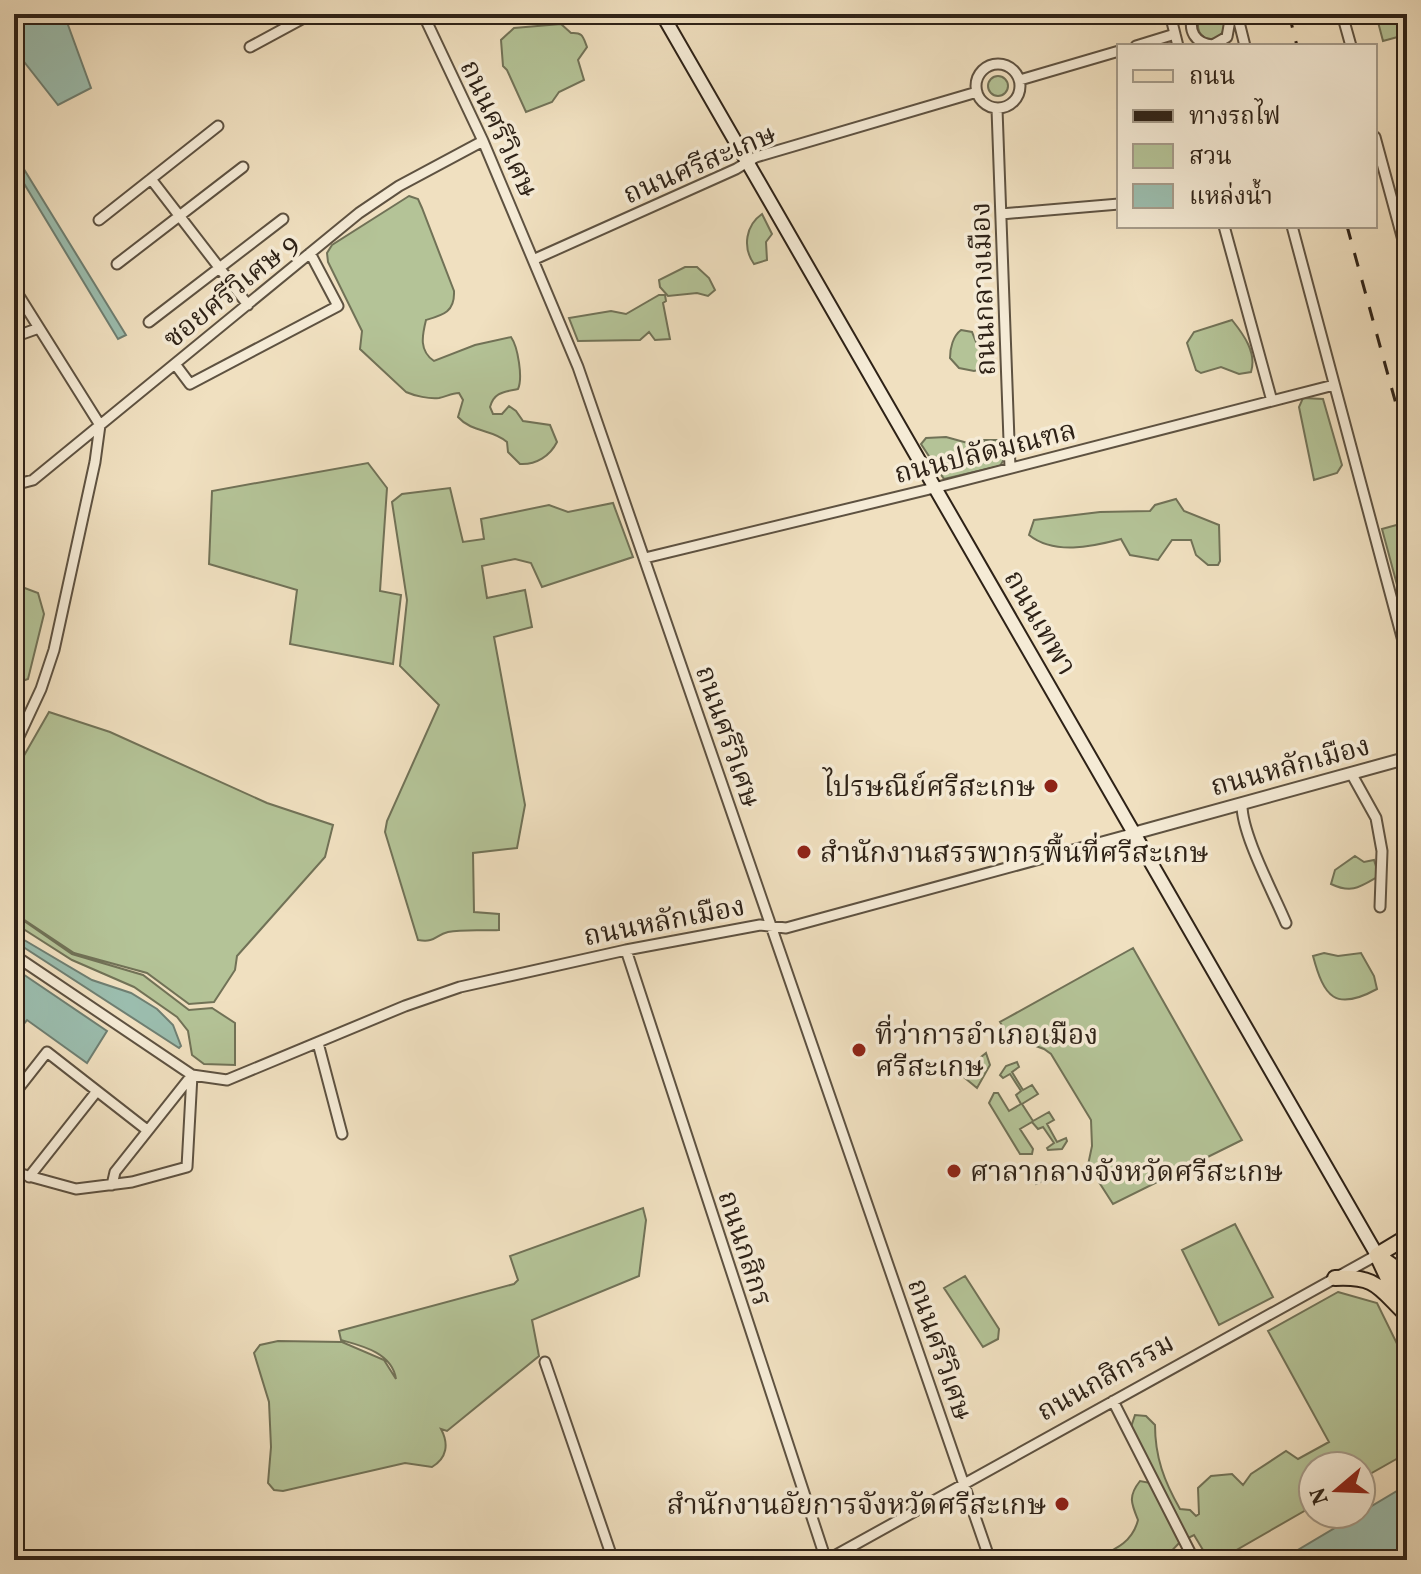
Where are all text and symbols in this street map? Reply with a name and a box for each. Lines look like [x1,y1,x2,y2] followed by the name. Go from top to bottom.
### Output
[1117,44,1377,228] legend
[449,54,547,204] street label: ถนนศรีวิเศษ
[1189,61,1235,95] text: ถนน
[1189,98,1281,135] text: ทางรถไฟ
[617,116,783,215] street label: ถนนศรีสะเกษ
[1189,141,1232,175] text: สวน
[1189,178,1273,215] text: แหล่งน้ำ
[962,201,1007,376] street label: ถนนกลางเมือง
[156,225,308,359] street label: ซอยศรีวิเศษ 9
[890,412,1081,495] street label: ถนนปลัดมณฑล
[993,563,1085,683] street label: ถนนเทพา
[684,661,769,813] street label: ถนนศรีวิเศษ
[1207,727,1375,807] street label: ถนนหลักเมือง
[821,767,1035,808] place label: ไปรษณีย์ศรีสะเกษ
[1042,777,1060,795] marker: ไปรษณีย์ศรีสะเกษ
[820,832,1208,874] place label: สำนักงานสรรพากรพื้นที่ศรีสะเกษ
[795,843,813,861] marker: สำนักงานสรรพากรพื้นที่ศรีสะเกษ
[580,888,749,957] street label: ถนนหลักเมือง
[875,1014,1098,1088] place label: ที่ว่าการอำเภอเมือง ศรีสะเกษ
[850,1041,868,1059] marker: ที่ว่าการอำเภอเมือง ศรีสะเกษ
[970,1154,1283,1193] place label: ศาลากลางจังหวัดศรีสะเกษ
[945,1162,963,1180] marker: ศาลากลางจังหวัดศรีสะเกษ
[707,1186,781,1312] street label: ถนนกสิกร
[896,1274,981,1426] street label: ถนนศรีวิเศษ
[1030,1324,1182,1432] street label: ถนนกสิกรรม
[1297,1450,1377,1530] north arrow
[1303,1483,1338,1508] text: N
[667,1487,1046,1526] place label: สำนักงานอัยการจังหวัดศรีสะเกษ
[1053,1495,1071,1513] marker: สำนักงานอัยการจังหวัดศรีสะเกษ

